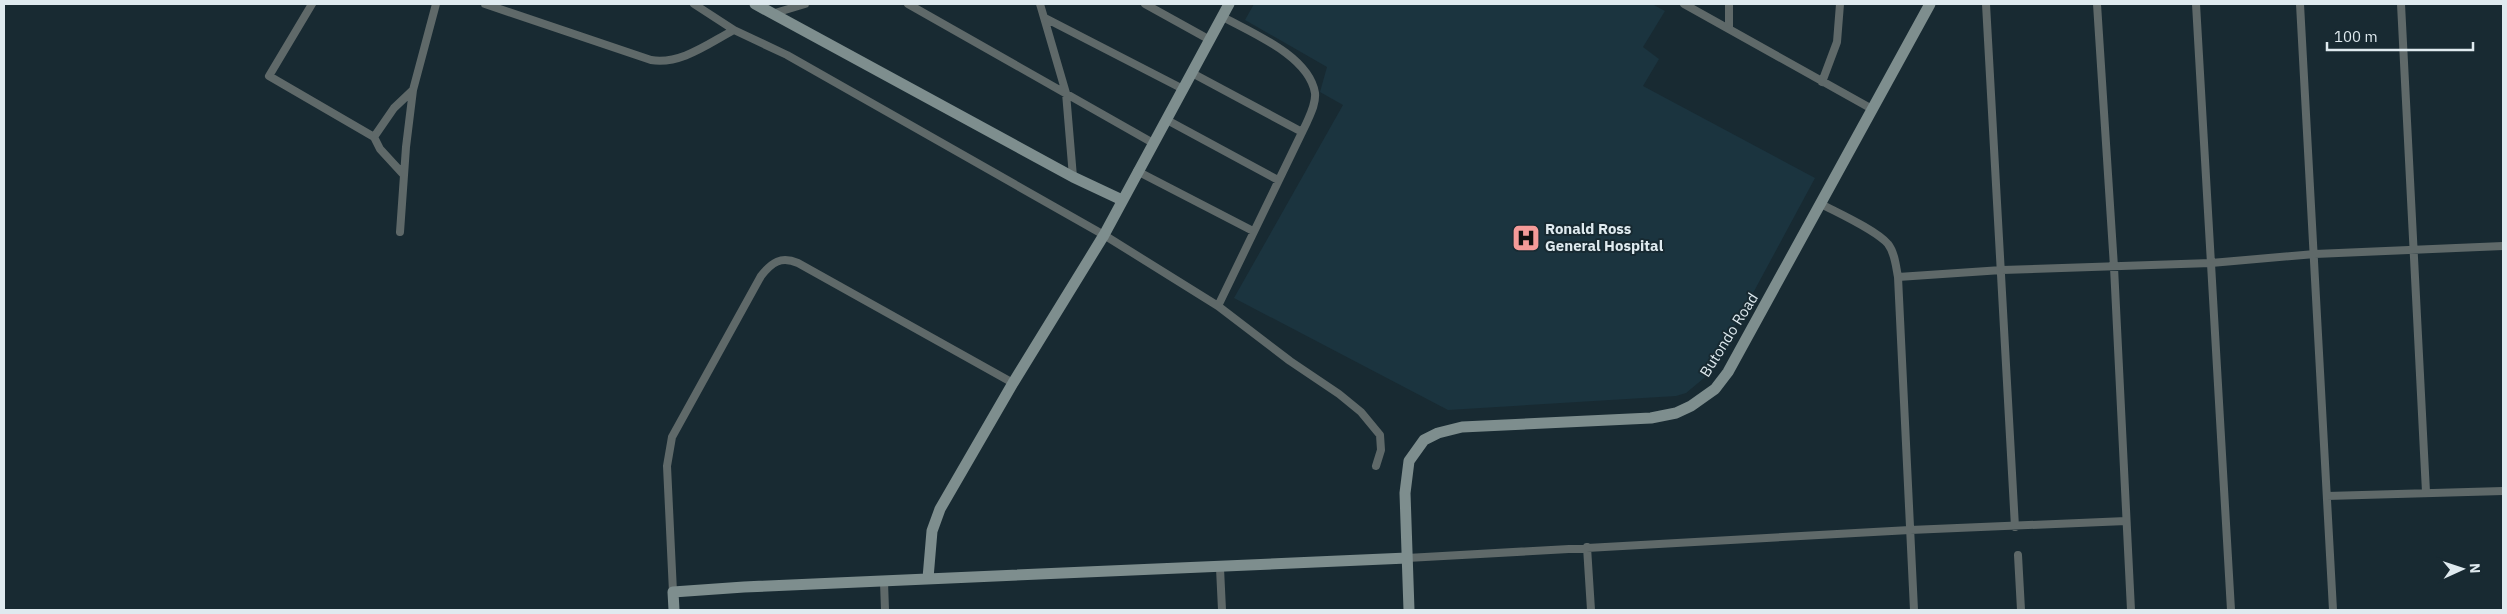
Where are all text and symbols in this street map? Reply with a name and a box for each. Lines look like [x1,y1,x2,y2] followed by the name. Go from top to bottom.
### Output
[2327,20,2473,52] scale bar
[2334,27,2378,46] text: 100 m
[1545,219,1664,255] place label: Ronald Ross General Hospital
[1511,223,1541,253] hospital icon: Ronald Ross General Hospital
[1695,289,1762,380] street label: Butondo Road
[2437,544,2487,594] north arrow
[2466,563,2484,574] text: N

